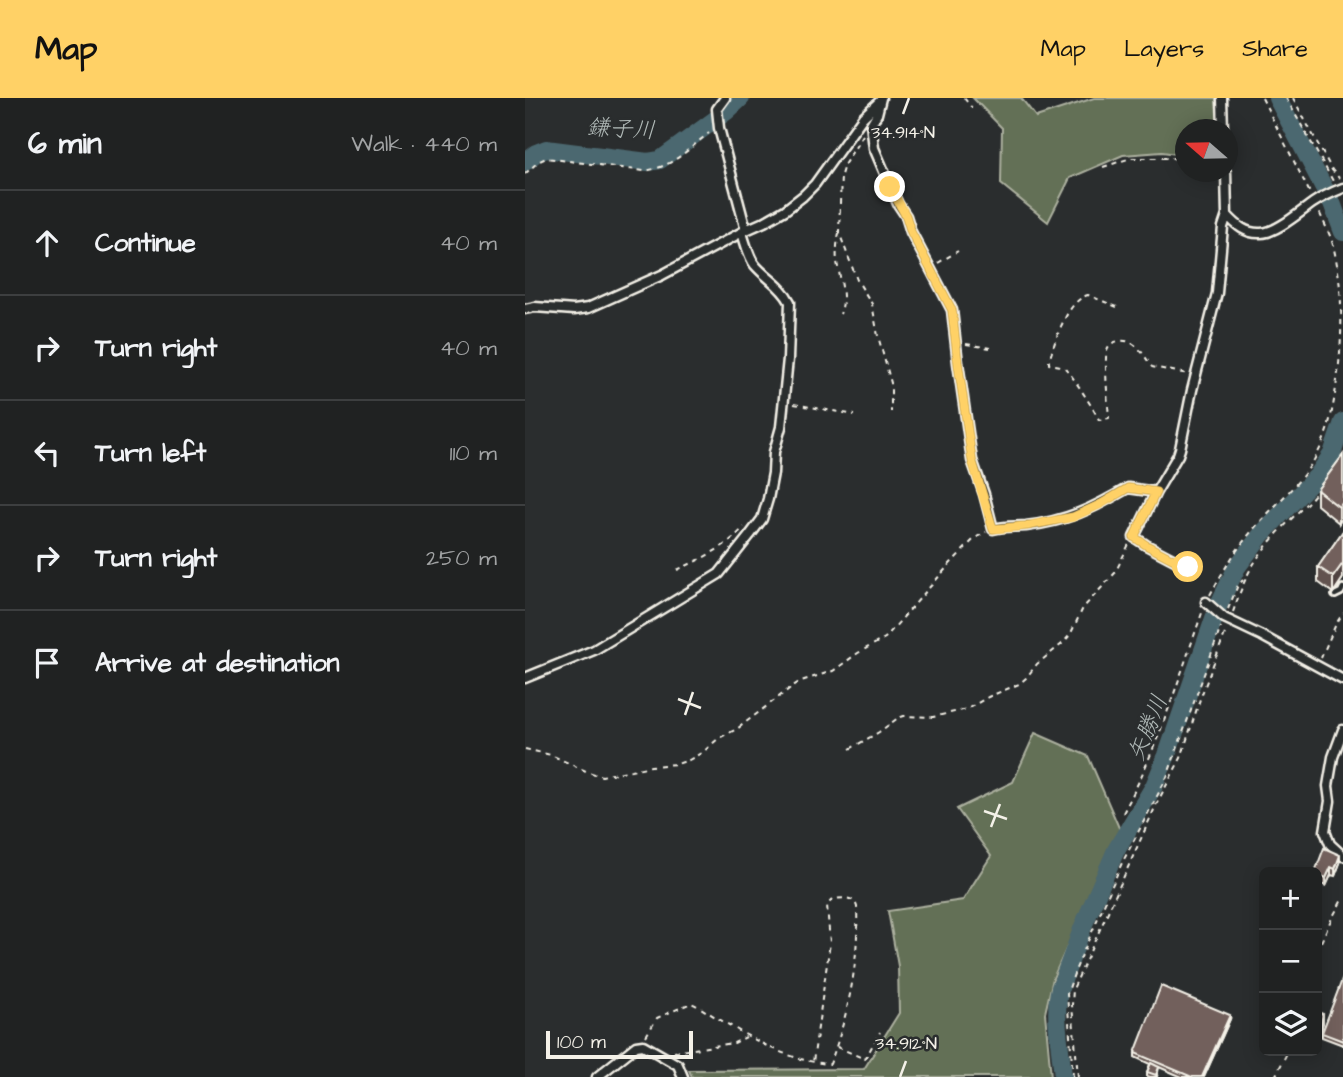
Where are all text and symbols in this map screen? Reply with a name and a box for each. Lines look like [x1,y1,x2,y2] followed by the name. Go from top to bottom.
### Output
[35,26,97,72] text: Map
[1041,32,1086,66] text: Map
[1124,32,1204,66] text: Layers
[1242,32,1308,66] text: Share
[586,111,656,147] water label: 鎌子川
[1175,119,1238,182] north arrow
[871,120,935,145] text: 34.914°N
[28,123,102,165] text: 6 min
[351,128,497,160] text: Walk · 440 m
[874,171,905,202] route end
[28,224,66,262] icon: ahead
[95,225,196,261] text: Continue
[440,227,497,259] text: 40 m
[28,329,66,367] icon: right
[95,330,217,366] text: Turn right
[440,332,497,364] text: 40 m
[28,434,66,472] icon: left
[95,435,206,471] text: Turn left
[449,437,497,469] text: 110 m
[28,539,66,577] icon: right
[95,540,217,576] text: Turn right
[426,542,497,574] text: 250 m
[1172,551,1203,582] route start
[28,644,66,682] icon: arrive
[95,645,340,681] text: Arrive at destination
[1120,690,1176,766] water label: 矢勝川
[1259,867,1322,1056] map controls
[1259,867,1322,930] button: +
[1259,930,1322,993] button: −
[1259,993,1322,1056] button: layers
[546,1028,693,1060] scale bar
[557,1029,606,1056] text: 100 m
[875,1031,937,1056] text: 34.912°N

